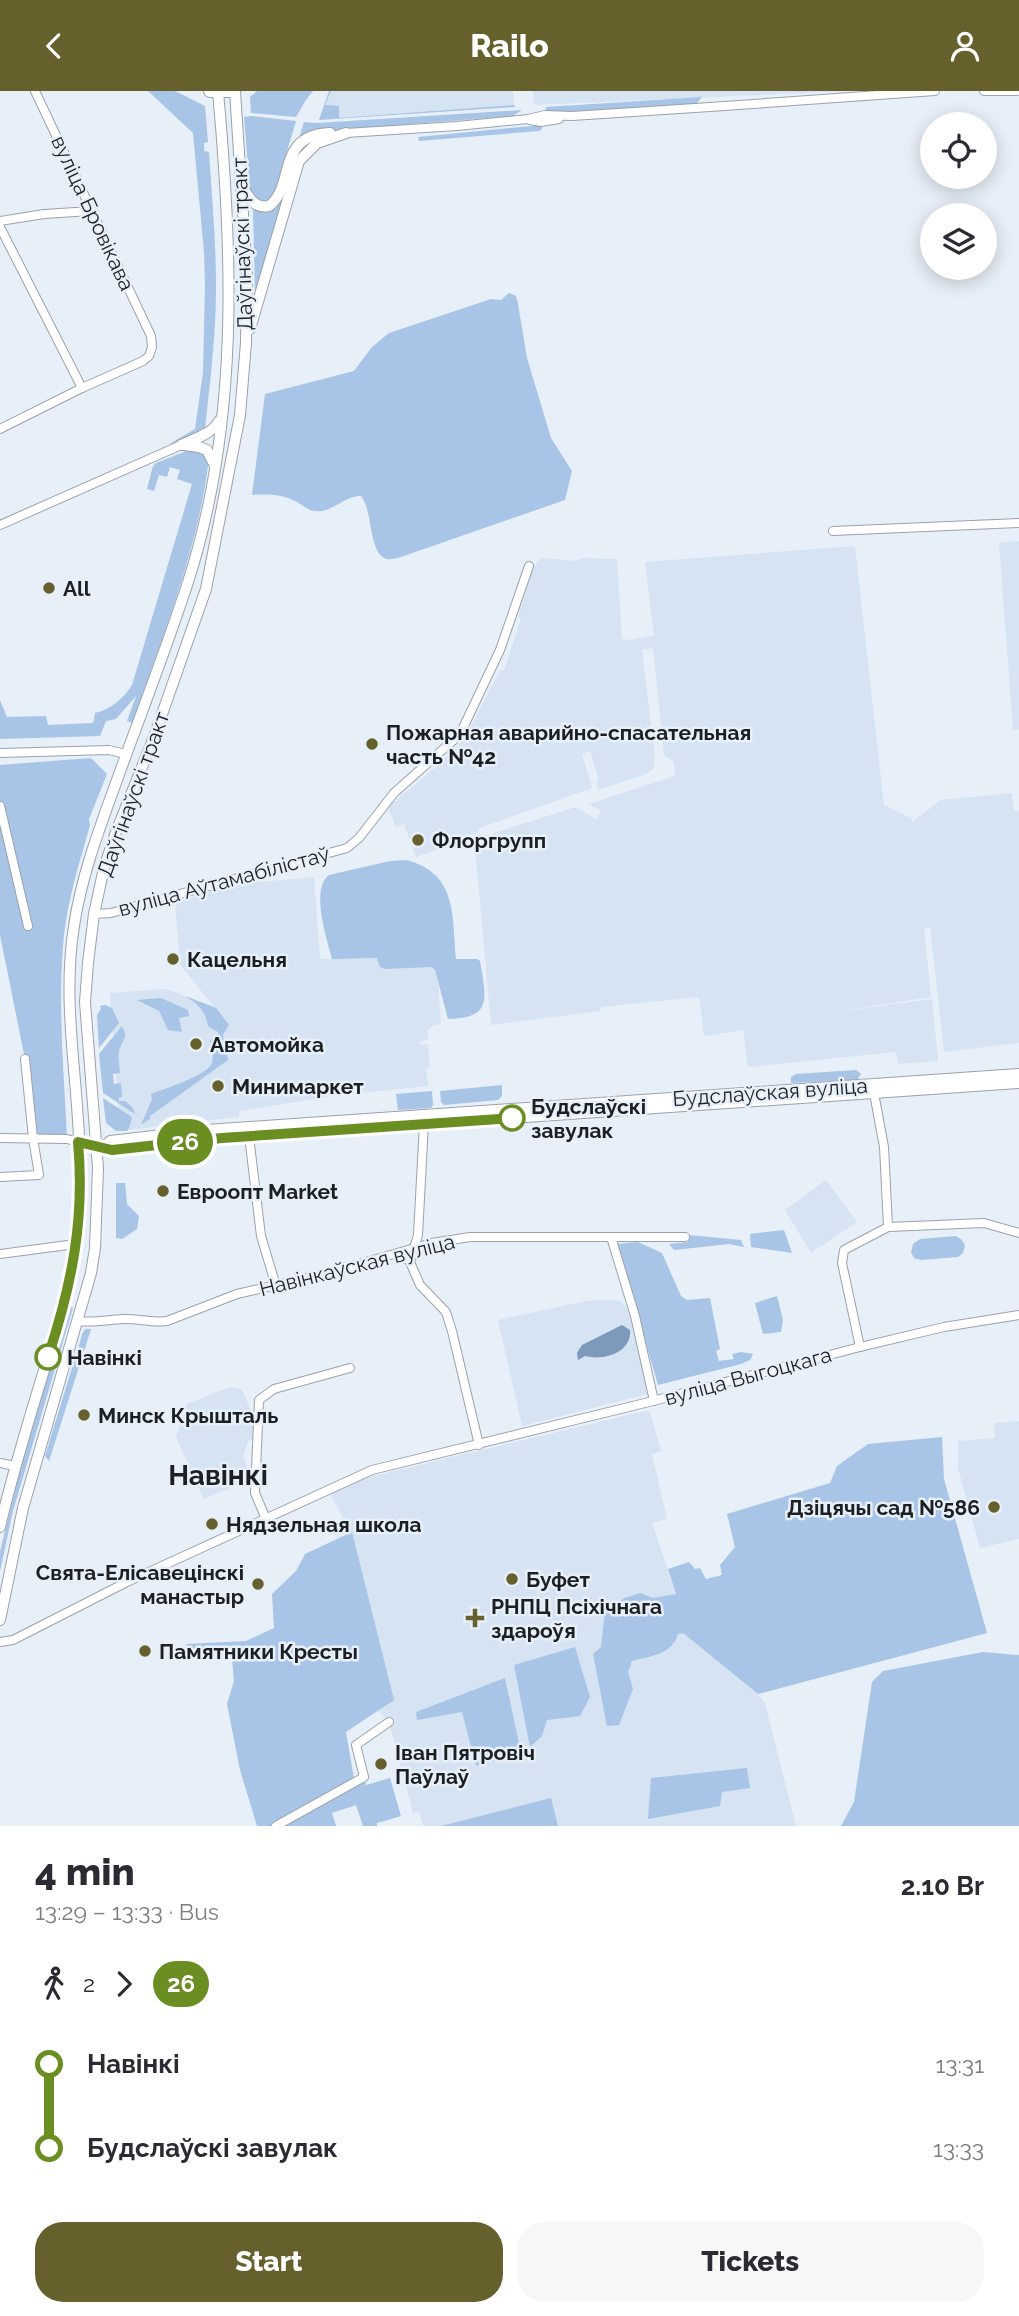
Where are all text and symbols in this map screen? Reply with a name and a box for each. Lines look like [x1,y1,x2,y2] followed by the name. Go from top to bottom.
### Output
[35,27,73,65] icon: back
[470,27,549,64] text: Railo
[946,27,984,65] icon: person
[920,112,997,280] map controls
[920,112,997,189] button: locate
[46,132,140,294] street label: вуліца Бровікава
[226,157,258,331] street label: Даўгінаўскі тракт
[920,203,997,280] button: layers
[63,576,91,601] place label: All
[41,580,57,596] marker: All
[92,708,174,880] street label: Даўгінаўскі тракт
[386,720,751,769] place label: Пожарная аварийно-спасательная часть №42
[364,736,380,752] marker: Пожарная аварийно-спасательная часть №42
[432,828,546,853] place label: Флоргрупп
[410,832,426,848] marker: Флоргрупп
[116,841,332,921] street label: вуліца Аўтамабілістаў
[187,947,287,972] place label: Кацельня
[165,951,181,967] marker: Кацельня
[210,1032,324,1057] place label: Автомойка
[188,1036,204,1052] marker: Автомойка
[672,1073,868,1111] street label: Будслаўская вуліца
[232,1074,364,1099] place label: Минимаркет
[210,1078,226,1094] marker: Минимаркет
[531,1094,646,1143] place label: Будслаўскі завулак
[499,1105,525,1131] marker: Будслаўскі завулак
[154,1119,216,1165] line badge: 26
[171,1127,199,1156] text: 26
[177,1179,338,1204] place label: Евроопт Market
[155,1183,171,1199] marker: Евроопт Market
[257,1229,457,1301] street label: Навінкаўская вуліца
[662,1342,834,1410] street label: вуліца Выгоцкага
[35,1344,61,1370] marker: Навінкі
[67,1345,142,1370] place label: Навінкі
[98,1403,278,1428] place label: Минск Крышталь
[76,1407,92,1423] marker: Минск Крышталь
[168,1459,268,1492] district label: Навінкі
[787,1495,980,1520] place label: Дзіцячы сад №586
[986,1499,1002,1515] marker: Дзіцячы сад №586
[226,1512,422,1537] place label: Нядзельная школа
[204,1516,220,1532] marker: Нядзельная школа
[36,1560,244,1609] place label: Свята-Елісавецінскі манастыр
[526,1567,590,1592] place label: Буфет
[504,1571,520,1587] marker: Буфет
[250,1576,266,1592] marker: Свята-Елісавецінскі манастыр
[491,1594,662,1643] place label: РНПЦ Псіхічнага здароўя
[465,1608,485,1628] marker: РНПЦ Псіхічнага здароўя
[159,1639,358,1664] place label: Памятники Кресты
[137,1643,153,1659] marker: Памятники Кресты
[395,1740,535,1789] place label: Іван Пятровіч Паўлаў
[373,1756,389,1772] marker: Іван Пятровіч Паўлаў
[35,1849,135,1894] text: 4 min
[901,1871,984,1901] text: 2.10 Br
[35,1898,219,1925] text: 13:29 – 13:33 · Bus
[35,1965,73,2003] icon: walk
[105,1965,143,2003] icon: forward
[167,1969,195,1998] text: 26
[83,1970,95,1997] text: 2
[87,2049,180,2079] text: Навінкі
[935,2051,984,2078] text: 13:31
[87,2133,338,2163] text: Будслаўскі завулак
[933,2135,984,2162] text: 13:33
[35,2222,503,2302] button: Start
[517,2222,984,2302] button: Tickets

